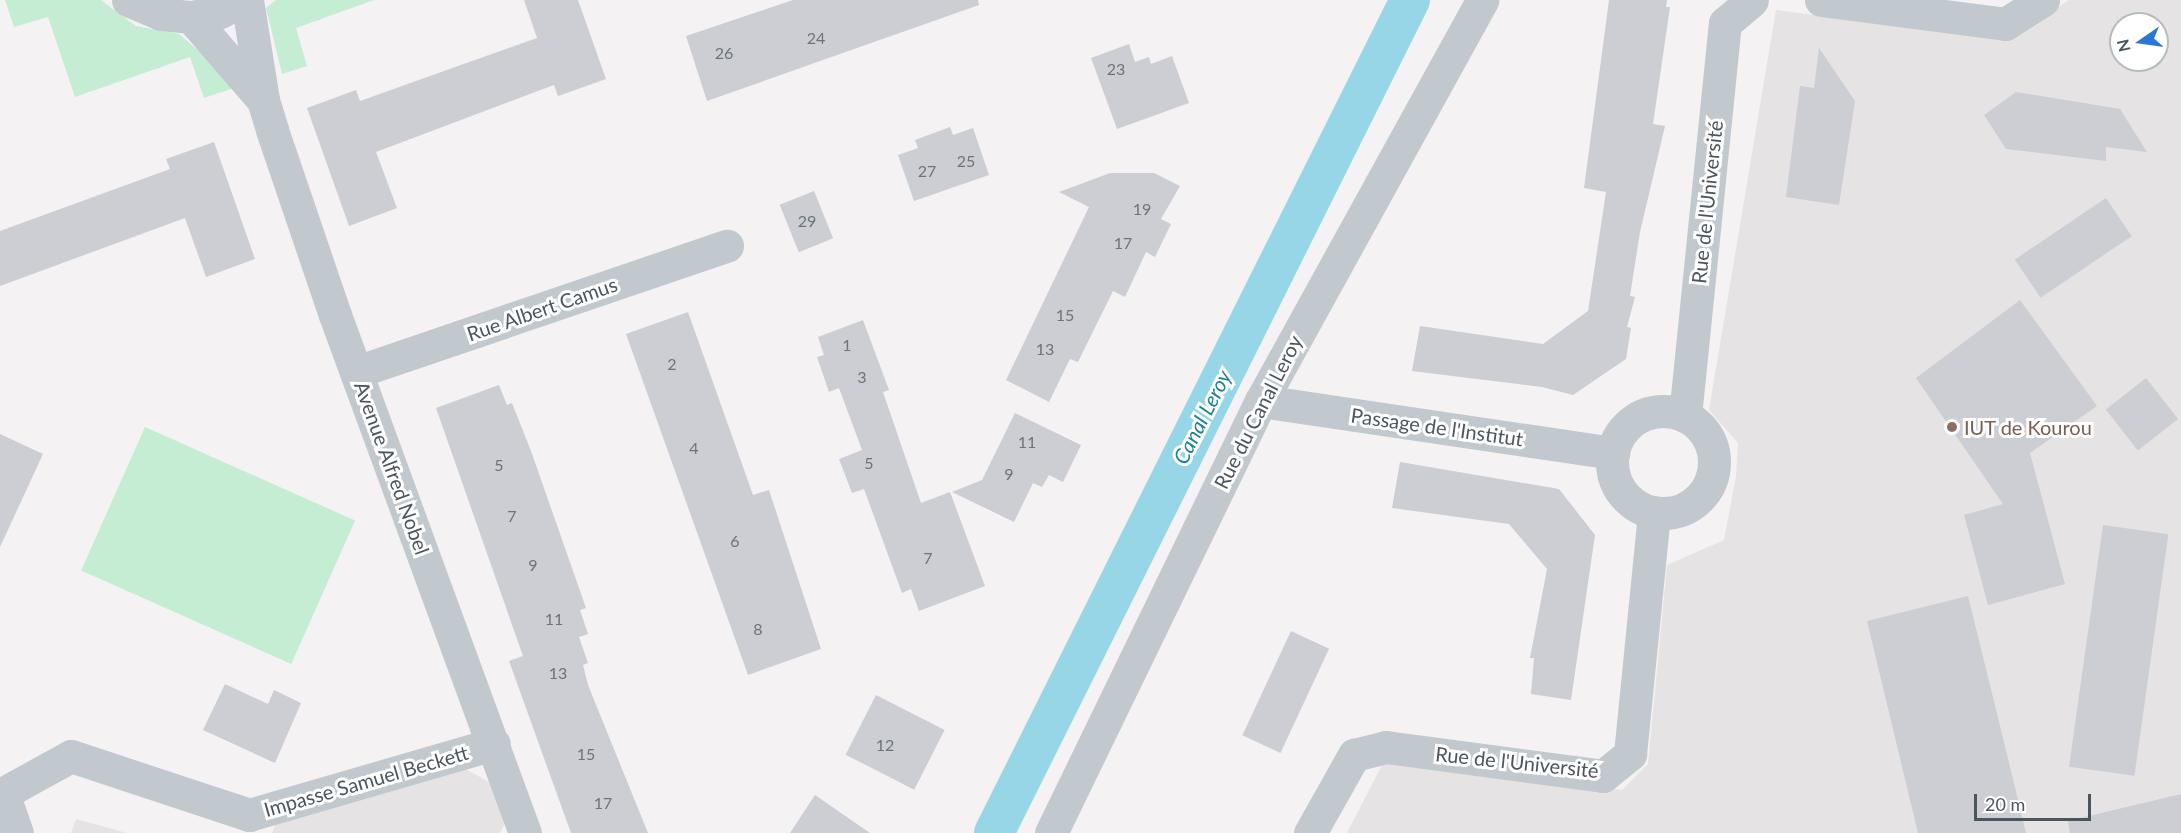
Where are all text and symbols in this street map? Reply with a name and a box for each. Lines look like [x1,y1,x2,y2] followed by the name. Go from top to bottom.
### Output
[2109,12,2169,72] north arrow
[807,28,825,48] house number: 24
[2112,38,2134,54] text: N
[715,43,733,63] house number: 26
[1107,59,1125,79] house number: 23
[1686,119,1728,285] street label: Rue de l'Université
[957,151,975,171] house number: 25
[918,161,936,181] house number: 27
[1133,199,1151,219] house number: 19
[798,211,816,231] house number: 29
[1114,233,1132,253] house number: 17
[463,272,621,346] street label: Rue Albert Camus
[1056,305,1074,325] house number: 15
[1209,331,1307,493] street label: Rue du Canal Leroy
[842,335,852,355] house number: 1
[1036,339,1054,359] house number: 13
[667,354,677,374] house number: 2
[1168,366,1236,468] water label: Canal Leroy
[857,367,867,387] house number: 3
[349,378,435,558] street label: Avenue Alfred Nobel
[1349,403,1525,451] street label: Passage de l'Institut
[1964,415,2092,439] place label: IUT de Kourou
[1945,420,1959,434] marker: IUT de Kourou
[1018,432,1036,452] house number: 11
[689,438,699,458] house number: 4
[864,453,874,473] house number: 5
[494,455,504,475] house number: 5
[1004,464,1014,484] house number: 9
[507,506,517,526] house number: 7
[730,531,740,551] house number: 6
[923,548,933,568] house number: 7
[528,555,538,575] house number: 9
[545,609,563,629] house number: 11
[753,619,763,639] house number: 8
[549,663,567,683] house number: 13
[876,735,894,755] house number: 12
[261,740,471,822] street label: Impasse Samuel Beckett
[1434,741,1600,783] street label: Rue de l'Université
[577,744,595,764] house number: 15
[1977,782,2094,820] scale bar
[594,793,612,813] house number: 17
[1985,793,2025,815] text: 20 m

